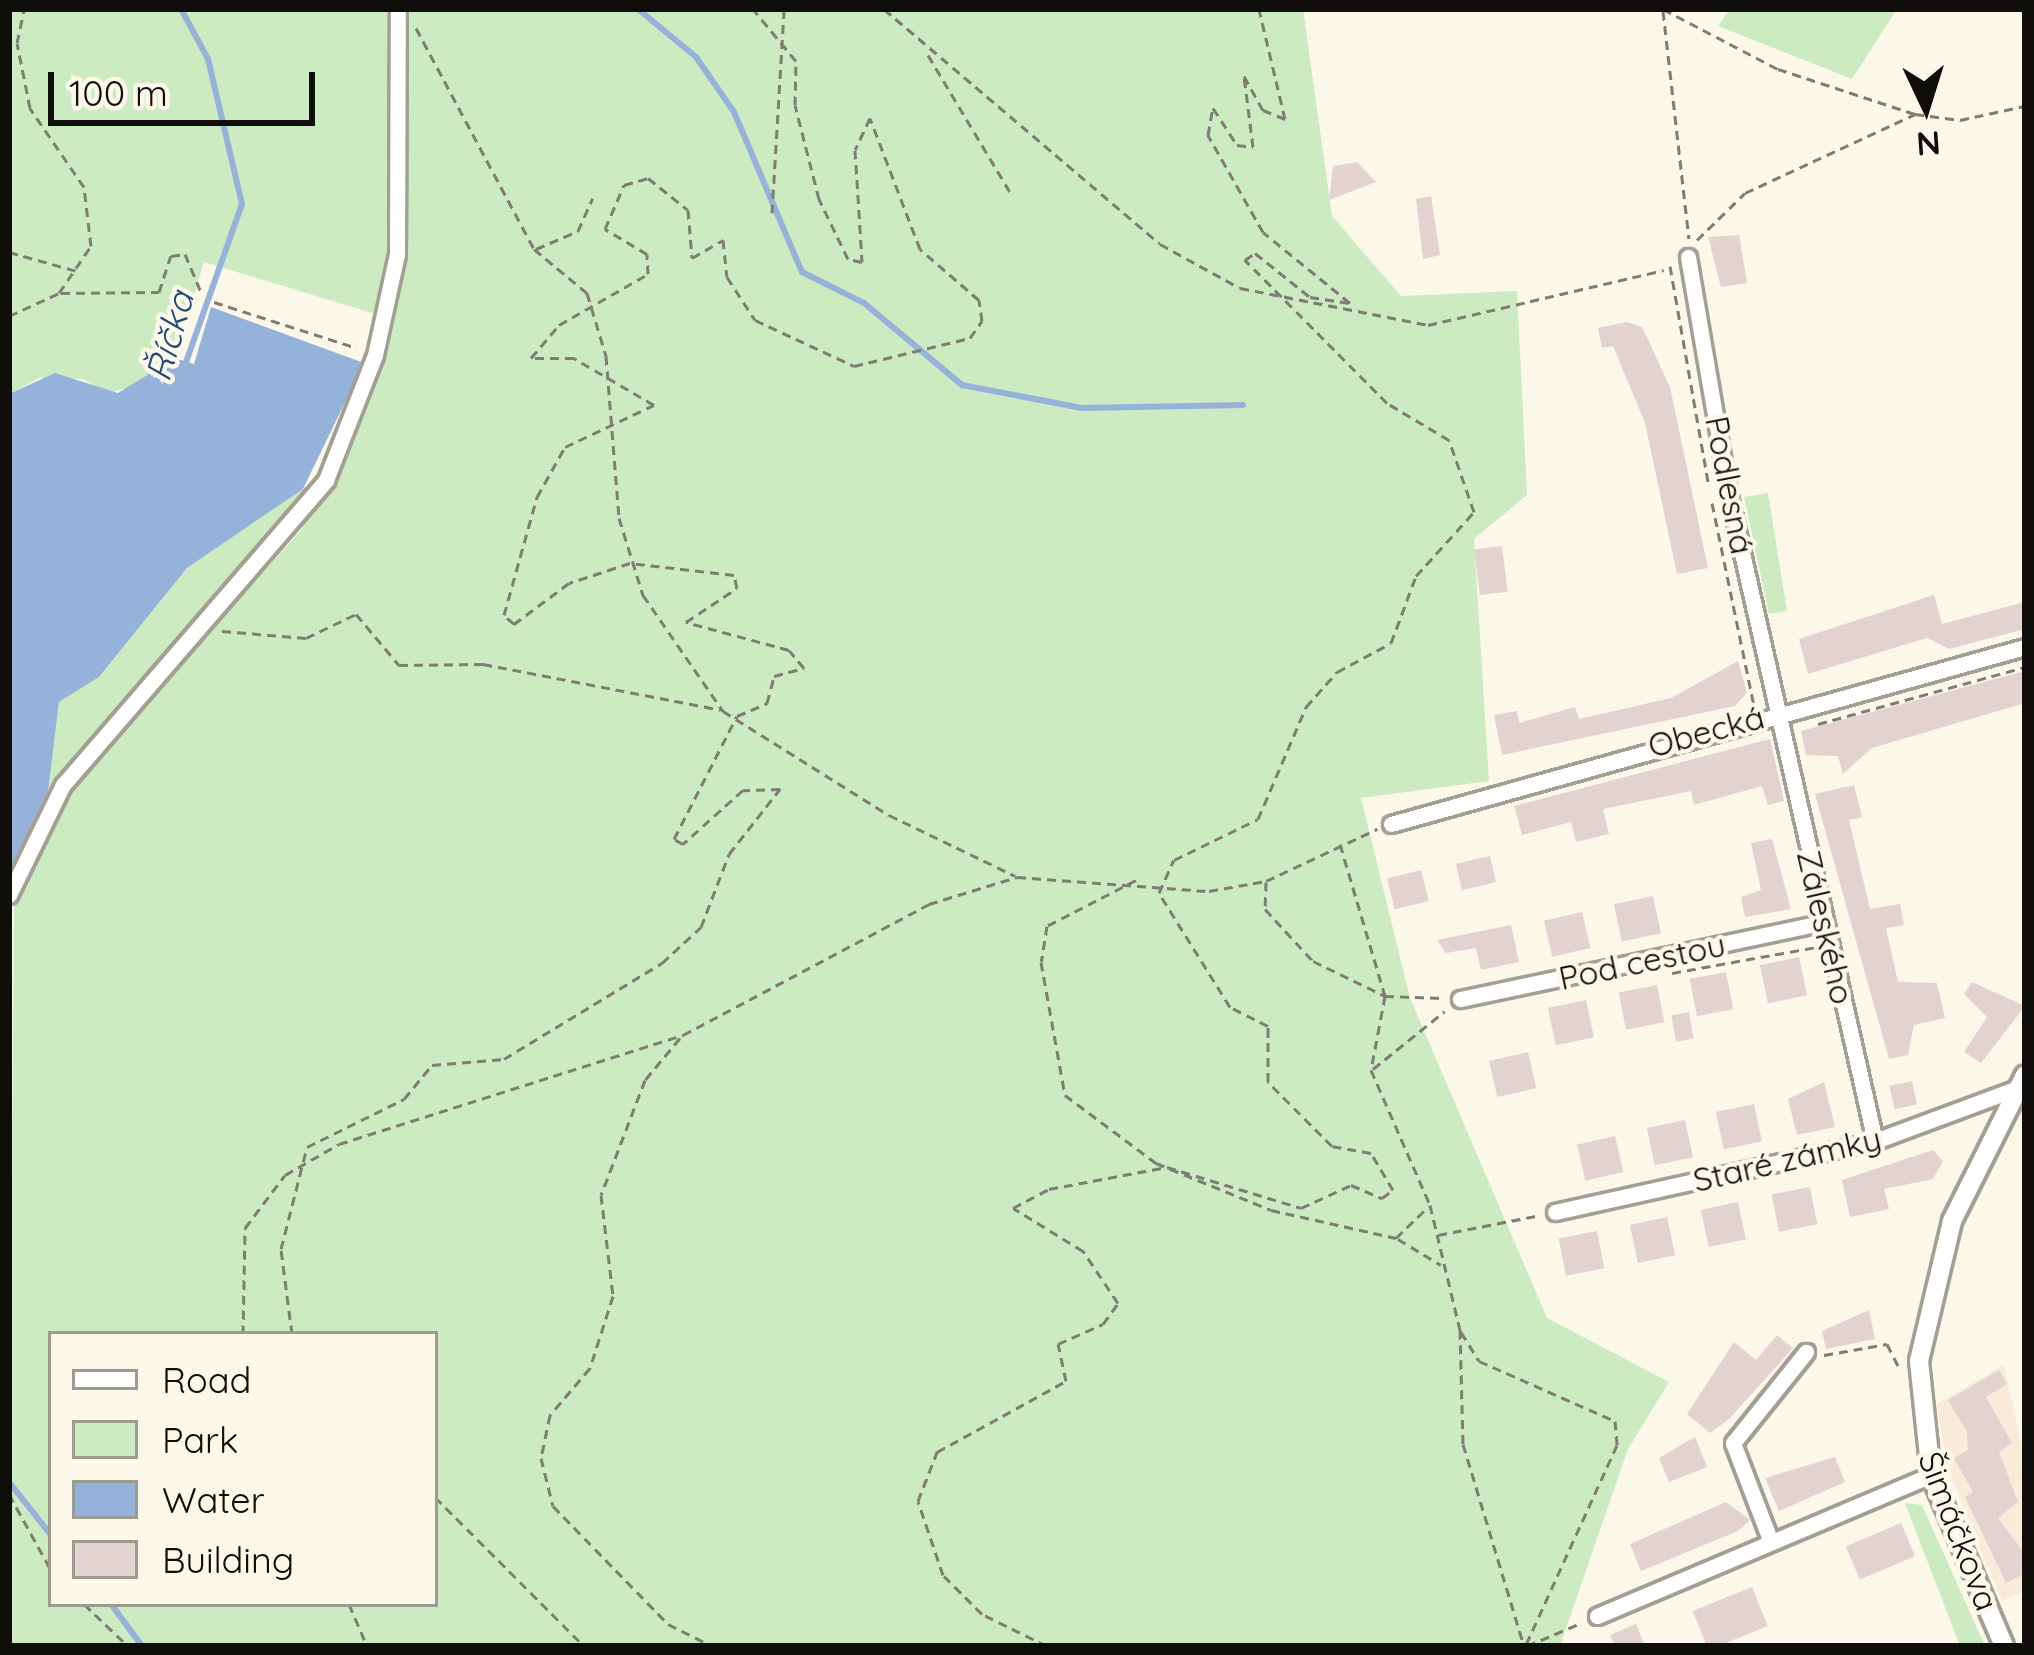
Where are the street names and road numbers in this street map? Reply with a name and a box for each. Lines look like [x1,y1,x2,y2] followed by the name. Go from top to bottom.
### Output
[1697,413,1763,557] street label: Podlesná
[1644,697,1768,765] street label: Obecká
[1789,846,1863,1008] street label: Záleského
[1555,924,1729,998] street label: Pod cestou
[1689,1118,1885,1200] street label: Staré zámky
[1911,1446,2007,1616] street label: Šimáčkova

